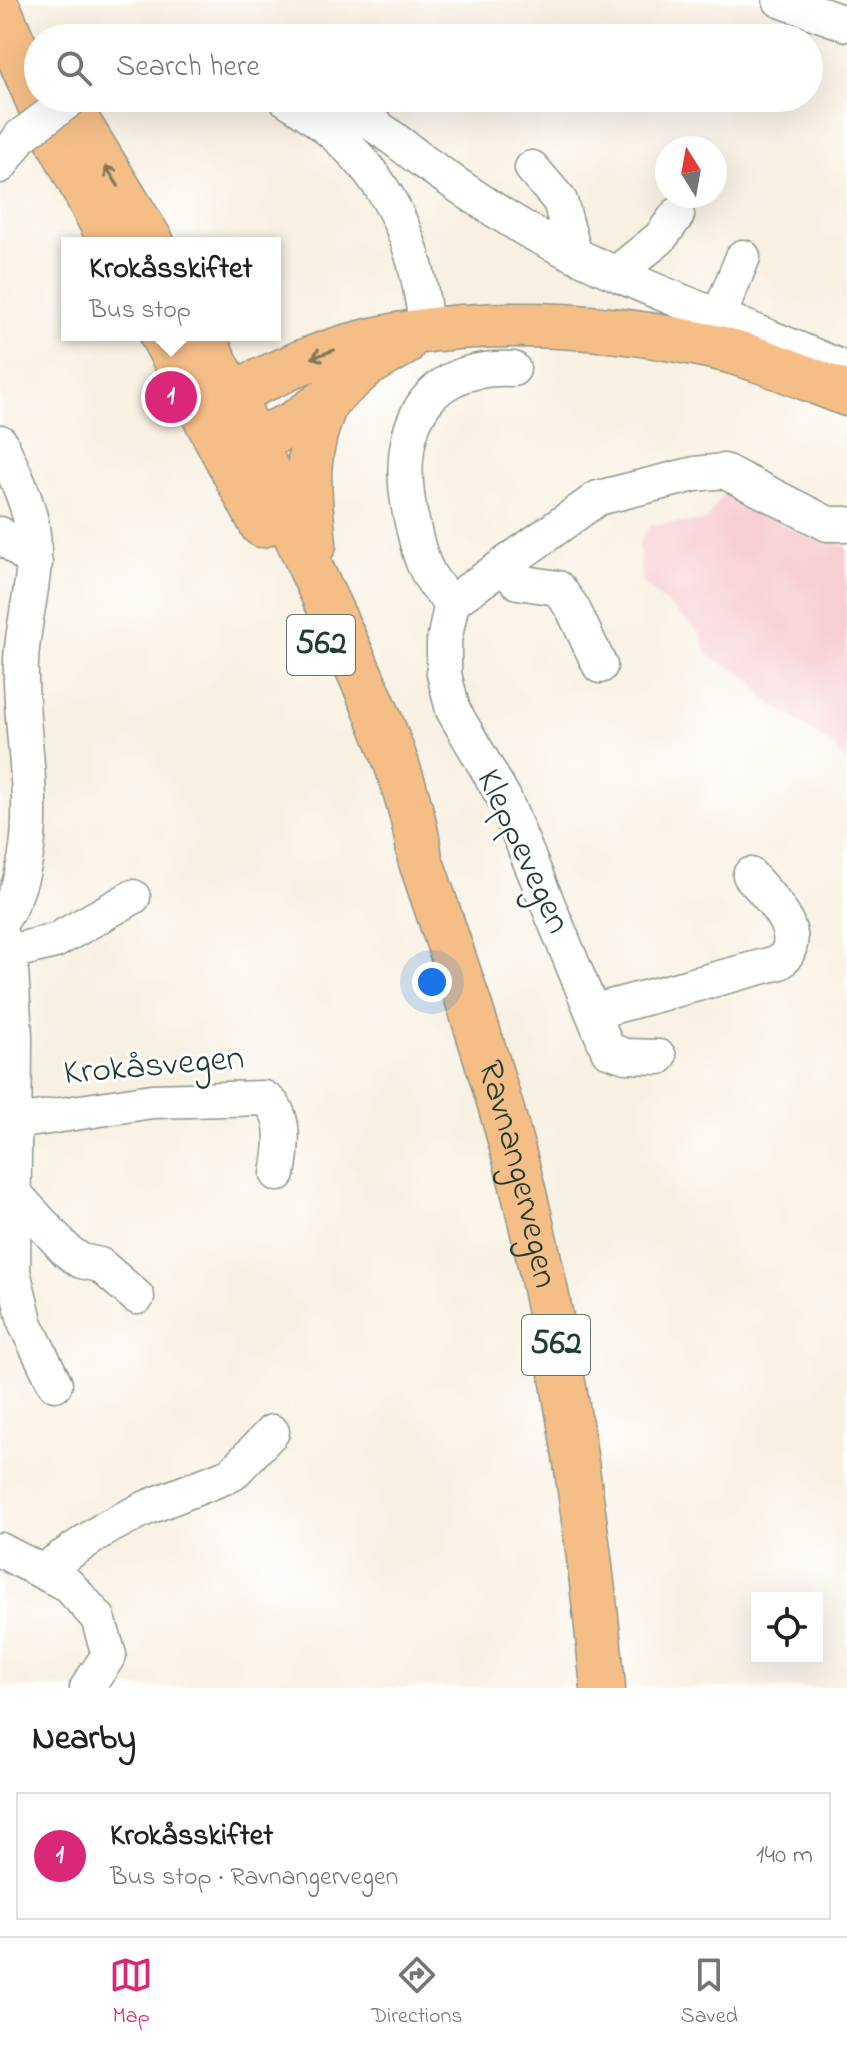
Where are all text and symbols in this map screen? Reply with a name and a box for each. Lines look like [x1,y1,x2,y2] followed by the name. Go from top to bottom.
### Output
[24,24,823,112] search box
[52,46,96,90] icon: search
[116,46,260,90] text: Search here
[655,136,727,208] north arrow
[103,165,119,188] one-way arrow
[61,237,281,341] popup
[89,248,253,292] text: Krokåsskiftet
[89,292,191,330] text: Bus stop
[311,348,336,363] one-way arrow
[145,367,197,427] pin: 1
[287,615,355,675] road number: 562
[461,761,583,943] street label: Kleppevegen
[412,962,452,1002] your location
[62,1033,246,1101] street label: Krokåsvegen
[462,1054,571,1293] street label: Ravnangervegen
[522,1315,590,1375] road number: 562
[751,1592,823,1664] map controls
[751,1592,823,1664] button: locate
[32,1715,136,1765] text: Nearby
[110,1815,273,1859] text: Krokåsskiftet
[56,1837,64,1875] text: 1
[756,1837,813,1875] text: 140 m
[110,1859,398,1897] text: Bus stop · Ravnangervegen
[109,1953,153,2033] tab: Map
[371,1953,462,2033] tab: Directions
[681,1953,738,2033] tab: Saved

